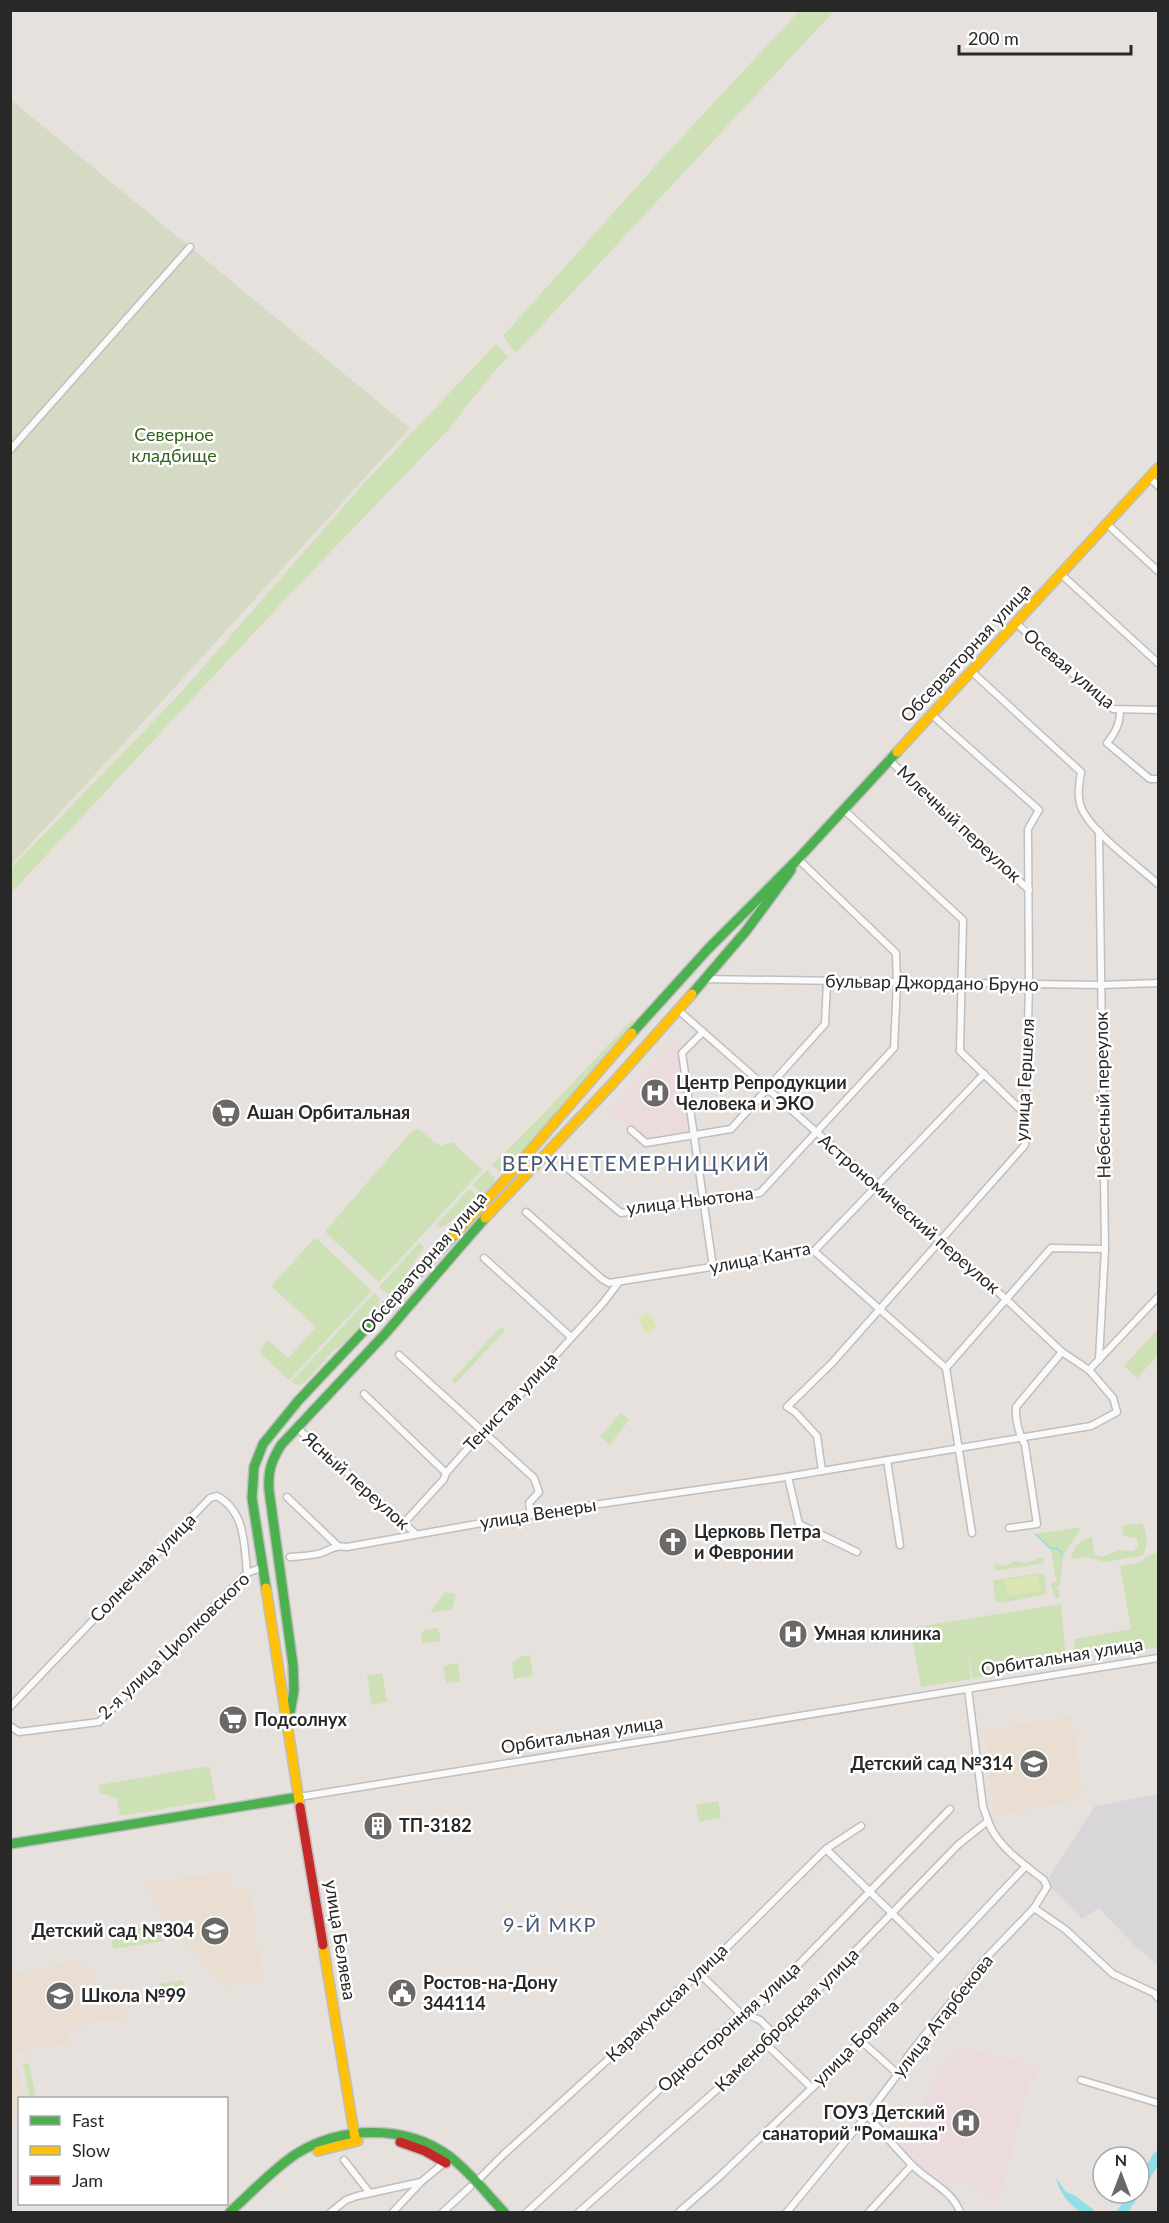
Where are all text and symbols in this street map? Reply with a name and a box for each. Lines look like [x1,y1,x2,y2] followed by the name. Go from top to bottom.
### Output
[959,18,1132,56] scale bar
[968,27,1019,49] text: 200 m
[131,423,217,466] park label: Северное кладбище
[895,579,1035,726] street label: Обсерваторная улица
[1019,624,1120,713] street label: Осевая улица
[893,760,1027,887] street label: Млечный переулок
[825,969,1039,995] street label: бульвар Джордано Бруно
[1090,1011,1114,1179] street label: Небесный переулок
[1010,1018,1038,1142] street label: улица Гершеля
[676,1071,847,1114] place label: Центр Репродукции Человека и ЭКО
[639,1077,671,1109] hospital icon: Центр Репродукции Человека и ЭКО
[210,1097,242,1129] supermarket icon: Ашан Орбитальная
[246,1101,410,1123] place label: Ашан Орбитальная
[815,1129,1005,1298] street label: Астрономический переулок
[502,1150,770,1175] district label: ВЕРХНЕТЕМЕРНИЦКИЙ
[625,1181,755,1219] street label: улица Ньютона
[355,1187,491,1338] street label: Обсерваторная улица
[707,1236,812,1278] street label: улица Канта
[459,1347,562,1455] street label: Тенистая улица
[298,1426,415,1534] street label: Ясный переулок
[478,1493,598,1533] street label: улица Венеры
[85,1508,200,1626] street label: Солнечная улица
[694,1520,821,1563] place label: Церковь Петра и Февронии
[657,1526,689,1558] church icon: Церковь Петра и Февронии
[93,1567,254,1723] street label: 2-я улица Циолковского
[777,1618,809,1650] hospital icon: Умная клиника
[813,1622,941,1644] place label: Умная клиника
[979,1632,1145,1680] street label: Орбитальная улица
[217,1704,249,1736] supermarket icon: Подсолнух
[254,1708,348,1730] place label: Подсолнух
[499,1710,665,1758] street label: Орбитальная улица
[1018,1748,1050,1780] school or university icon: Детский сад №314
[850,1752,1013,1774] place label: Детский сад №314
[362,1810,394,1842] building icon: ТП-3182
[399,1814,472,1836] place label: ТП-3182
[321,1878,361,2001] street label: улица Беляева
[503,1912,597,1936] district label: 9-Й МКР
[199,1915,231,1947] school or university icon: Детский сад №304
[31,1919,194,1941] place label: Детский сад №304
[601,1939,732,2066] street label: Каракумская улица
[710,1943,863,2096] street label: Каменобродская улица
[887,1950,997,2081] street label: улица Атарбекова
[652,1956,804,2096] street label: Односторонняя улица
[423,1971,558,2014] place label: Ростов-на-Дону 344114
[386,1977,418,2009] public building icon: Ростов-на-Дону 344114
[44,1980,76,2012] school or university icon: Школа №99
[81,1984,186,2006] place label: Школа №99
[808,1995,903,2090] street label: улица Боряна
[18,2097,228,2205] legend
[762,2101,945,2144] place label: ГОУЗ Детский санаторий "Ромашка"
[950,2107,982,2139] hospital icon: ГОУЗ Детский санаторий "Ромашка"
[72,2109,105,2131] text: Fast
[72,2139,110,2161] text: Slow
[1091,2145,1151,2205] north arrow
[1115,2150,1127,2169] text: N
[72,2169,103,2191] text: Jam

